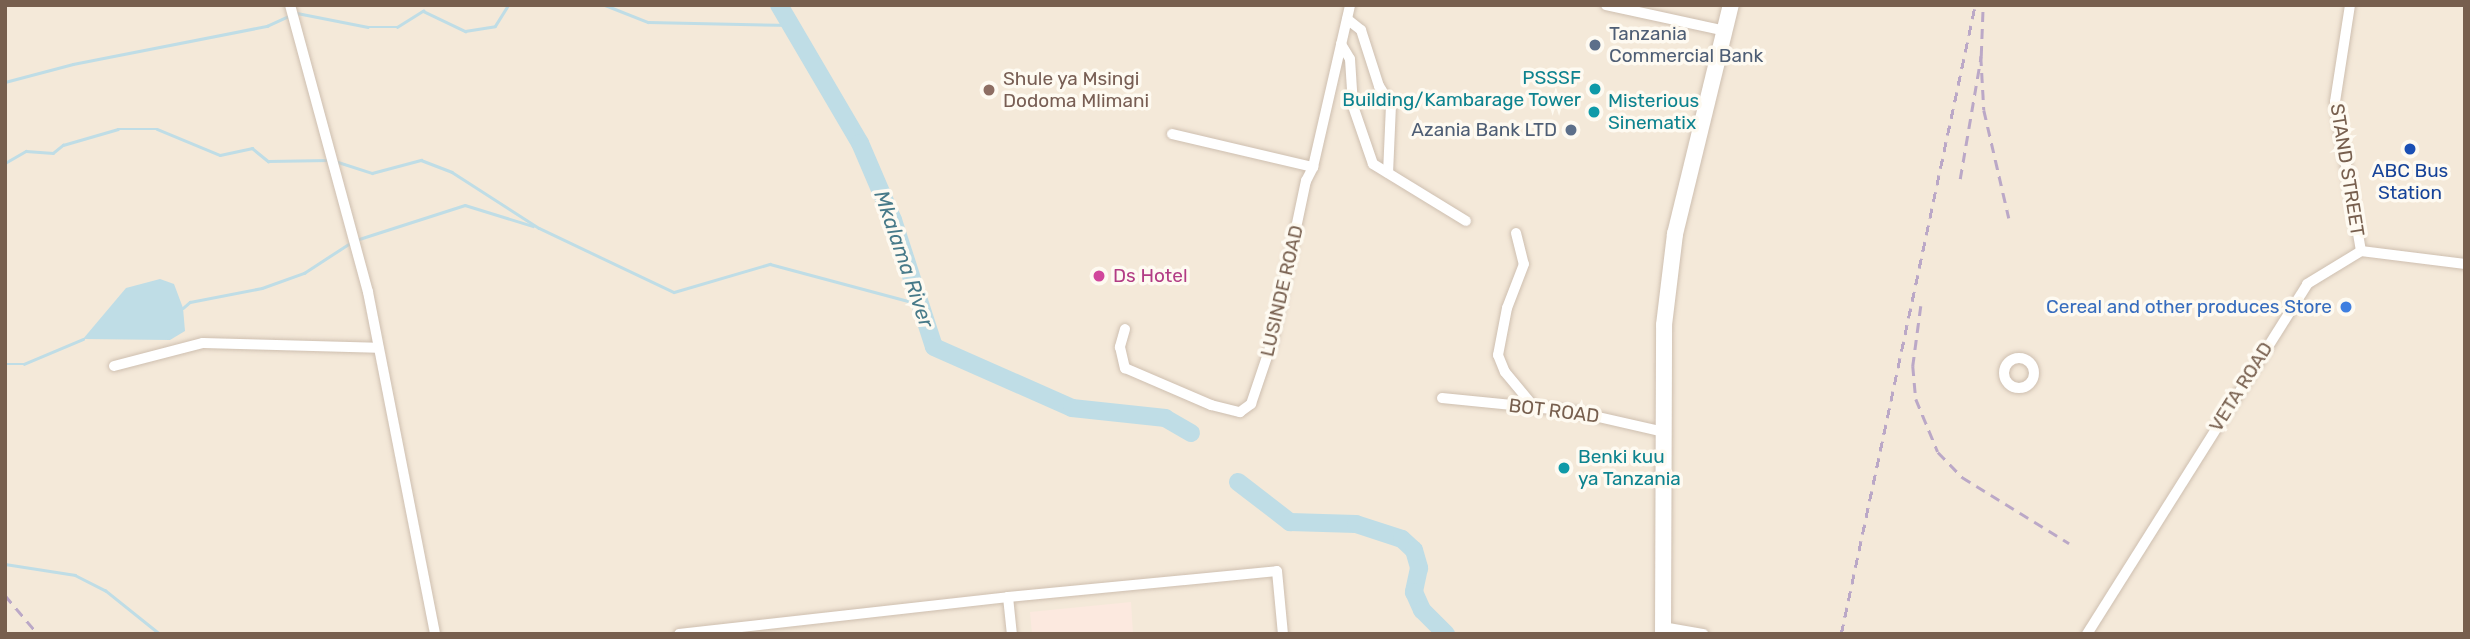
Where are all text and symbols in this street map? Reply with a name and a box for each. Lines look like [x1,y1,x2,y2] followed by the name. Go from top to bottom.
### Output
[1609,23,1763,67] place label: Tanzania Commercial Bank
[1587,37,1603,53] marker: Tanzania Commercial Bank
[1342,67,1581,111] place label: PSSSF Building/Kambarage Tower
[1003,68,1149,112] place label: Shule ya Msingi Dodoma Mlimani
[1587,81,1603,97] marker: PSSSF Building/Kambarage Tower
[981,82,997,98] marker: Shule ya Msingi Dodoma Mlimani
[1608,90,1699,134] place label: Misterious Sinematix
[2325,102,2369,238] street label: STAND STREET
[1586,104,1602,120] marker: Misterious Sinematix
[1411,119,1557,141] place label: Azania Bank LTD
[1563,122,1579,138] marker: Azania Bank LTD
[2402,141,2418,157] marker: ABC Bus Station
[2372,160,2448,204] place label: ABC Bus Station
[869,187,939,331] water label: Mkalama River
[1256,223,1308,359] street label: LUSINDE ROAD
[1113,265,1188,287] place label: Ds Hotel
[1091,268,1107,284] marker: Ds Hotel
[2046,296,2332,318] place label: Cereal and other produces Store
[2338,299,2354,315] marker: Cereal and other produces Store
[2204,338,2278,436] street label: VETA ROAD
[1507,394,1601,428] street label: BOT ROAD
[1578,446,1681,490] place label: Benki kuu ya Tanzania
[1556,460,1572,476] marker: Benki kuu ya Tanzania

